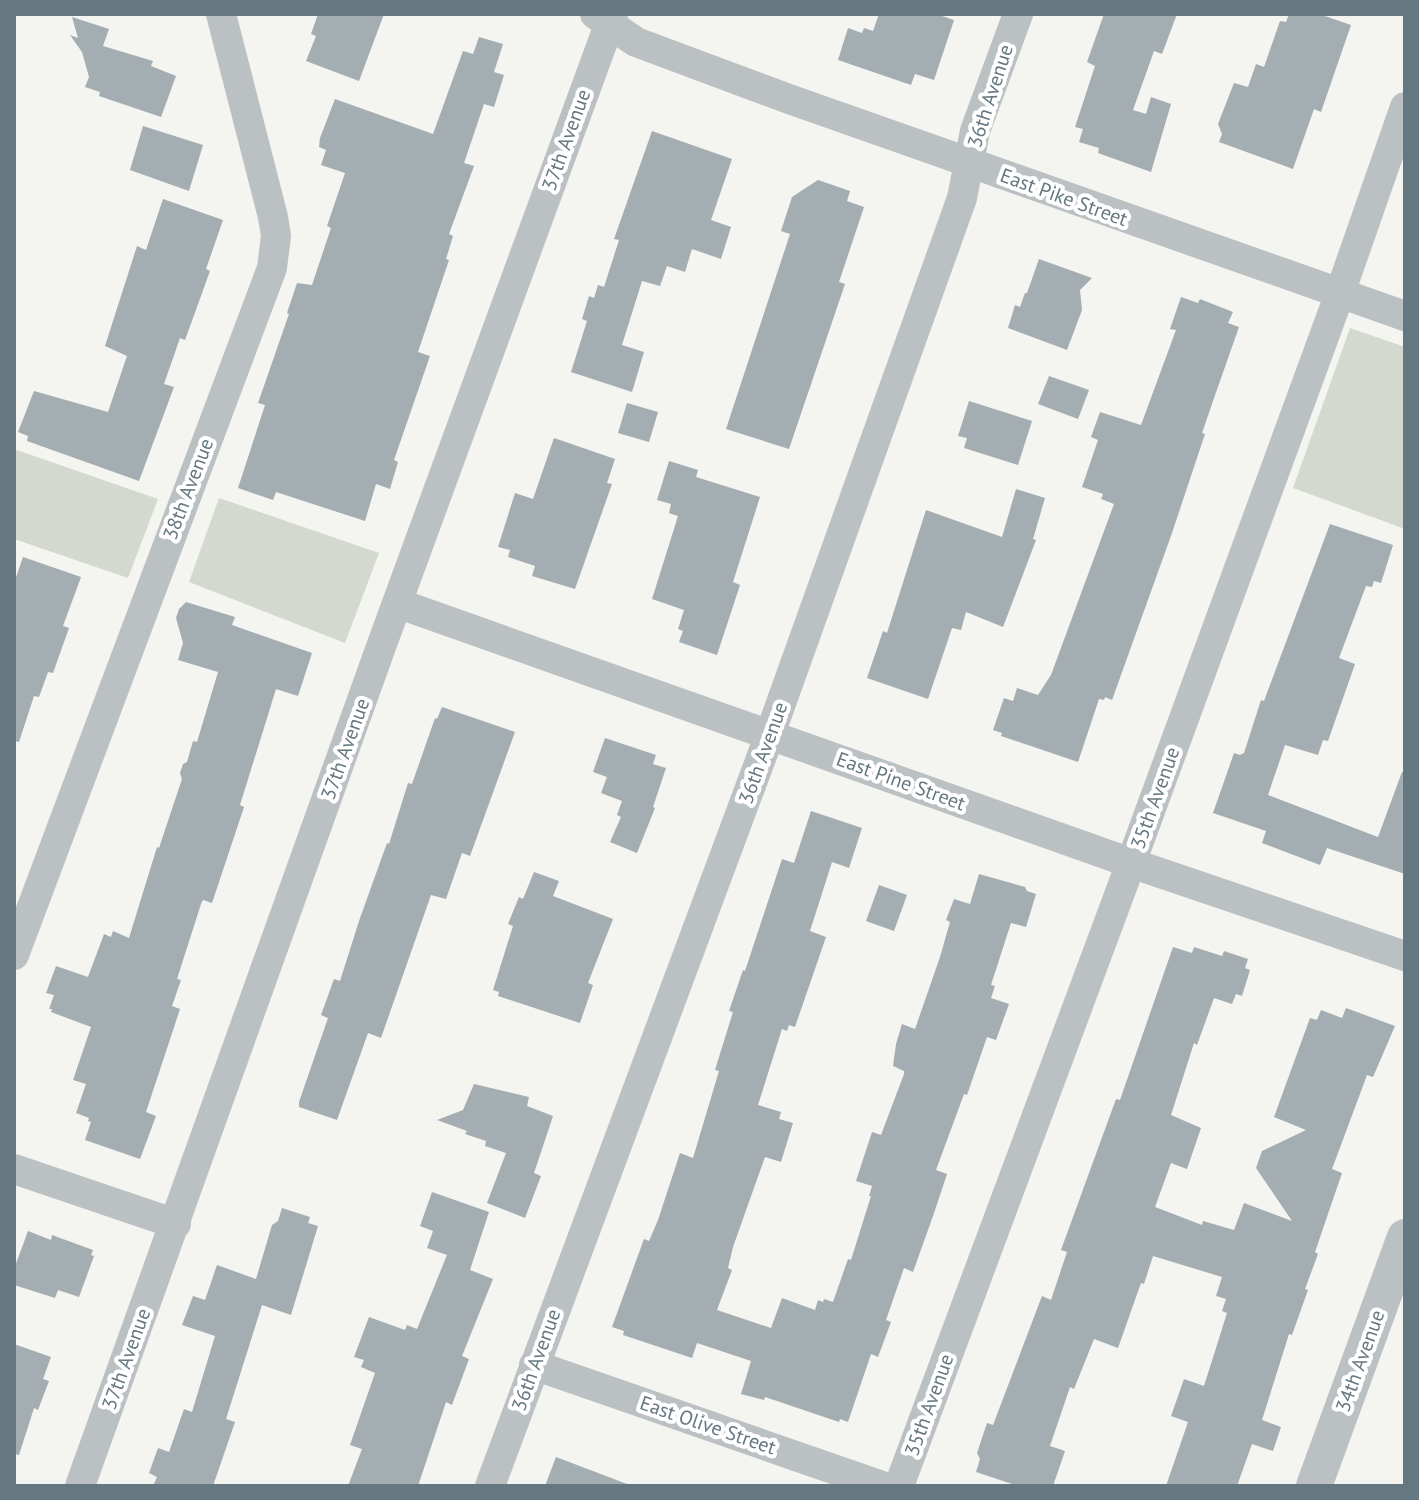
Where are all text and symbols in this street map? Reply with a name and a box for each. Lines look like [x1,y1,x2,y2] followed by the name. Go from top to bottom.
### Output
[961,41,1019,151] street label: 36th Avenue
[536,86,596,194] street label: 37th Avenue
[997,162,1131,232] street label: East Pike Street
[157,435,219,543] street label: 38th Avenue
[315,695,375,803] street label: 37th Avenue
[733,698,793,808] street label: 36th Avenue
[1125,743,1185,853] street label: 35th Avenue
[833,746,969,816] street label: East Pine Street
[96,1305,156,1413] street label: 37th Avenue
[506,1305,566,1415] street label: 36th Avenue
[1330,1306,1390,1416] street label: 34th Avenue
[899,1350,959,1460] street label: 35th Avenue
[637,1390,780,1460] street label: East Olive Street

